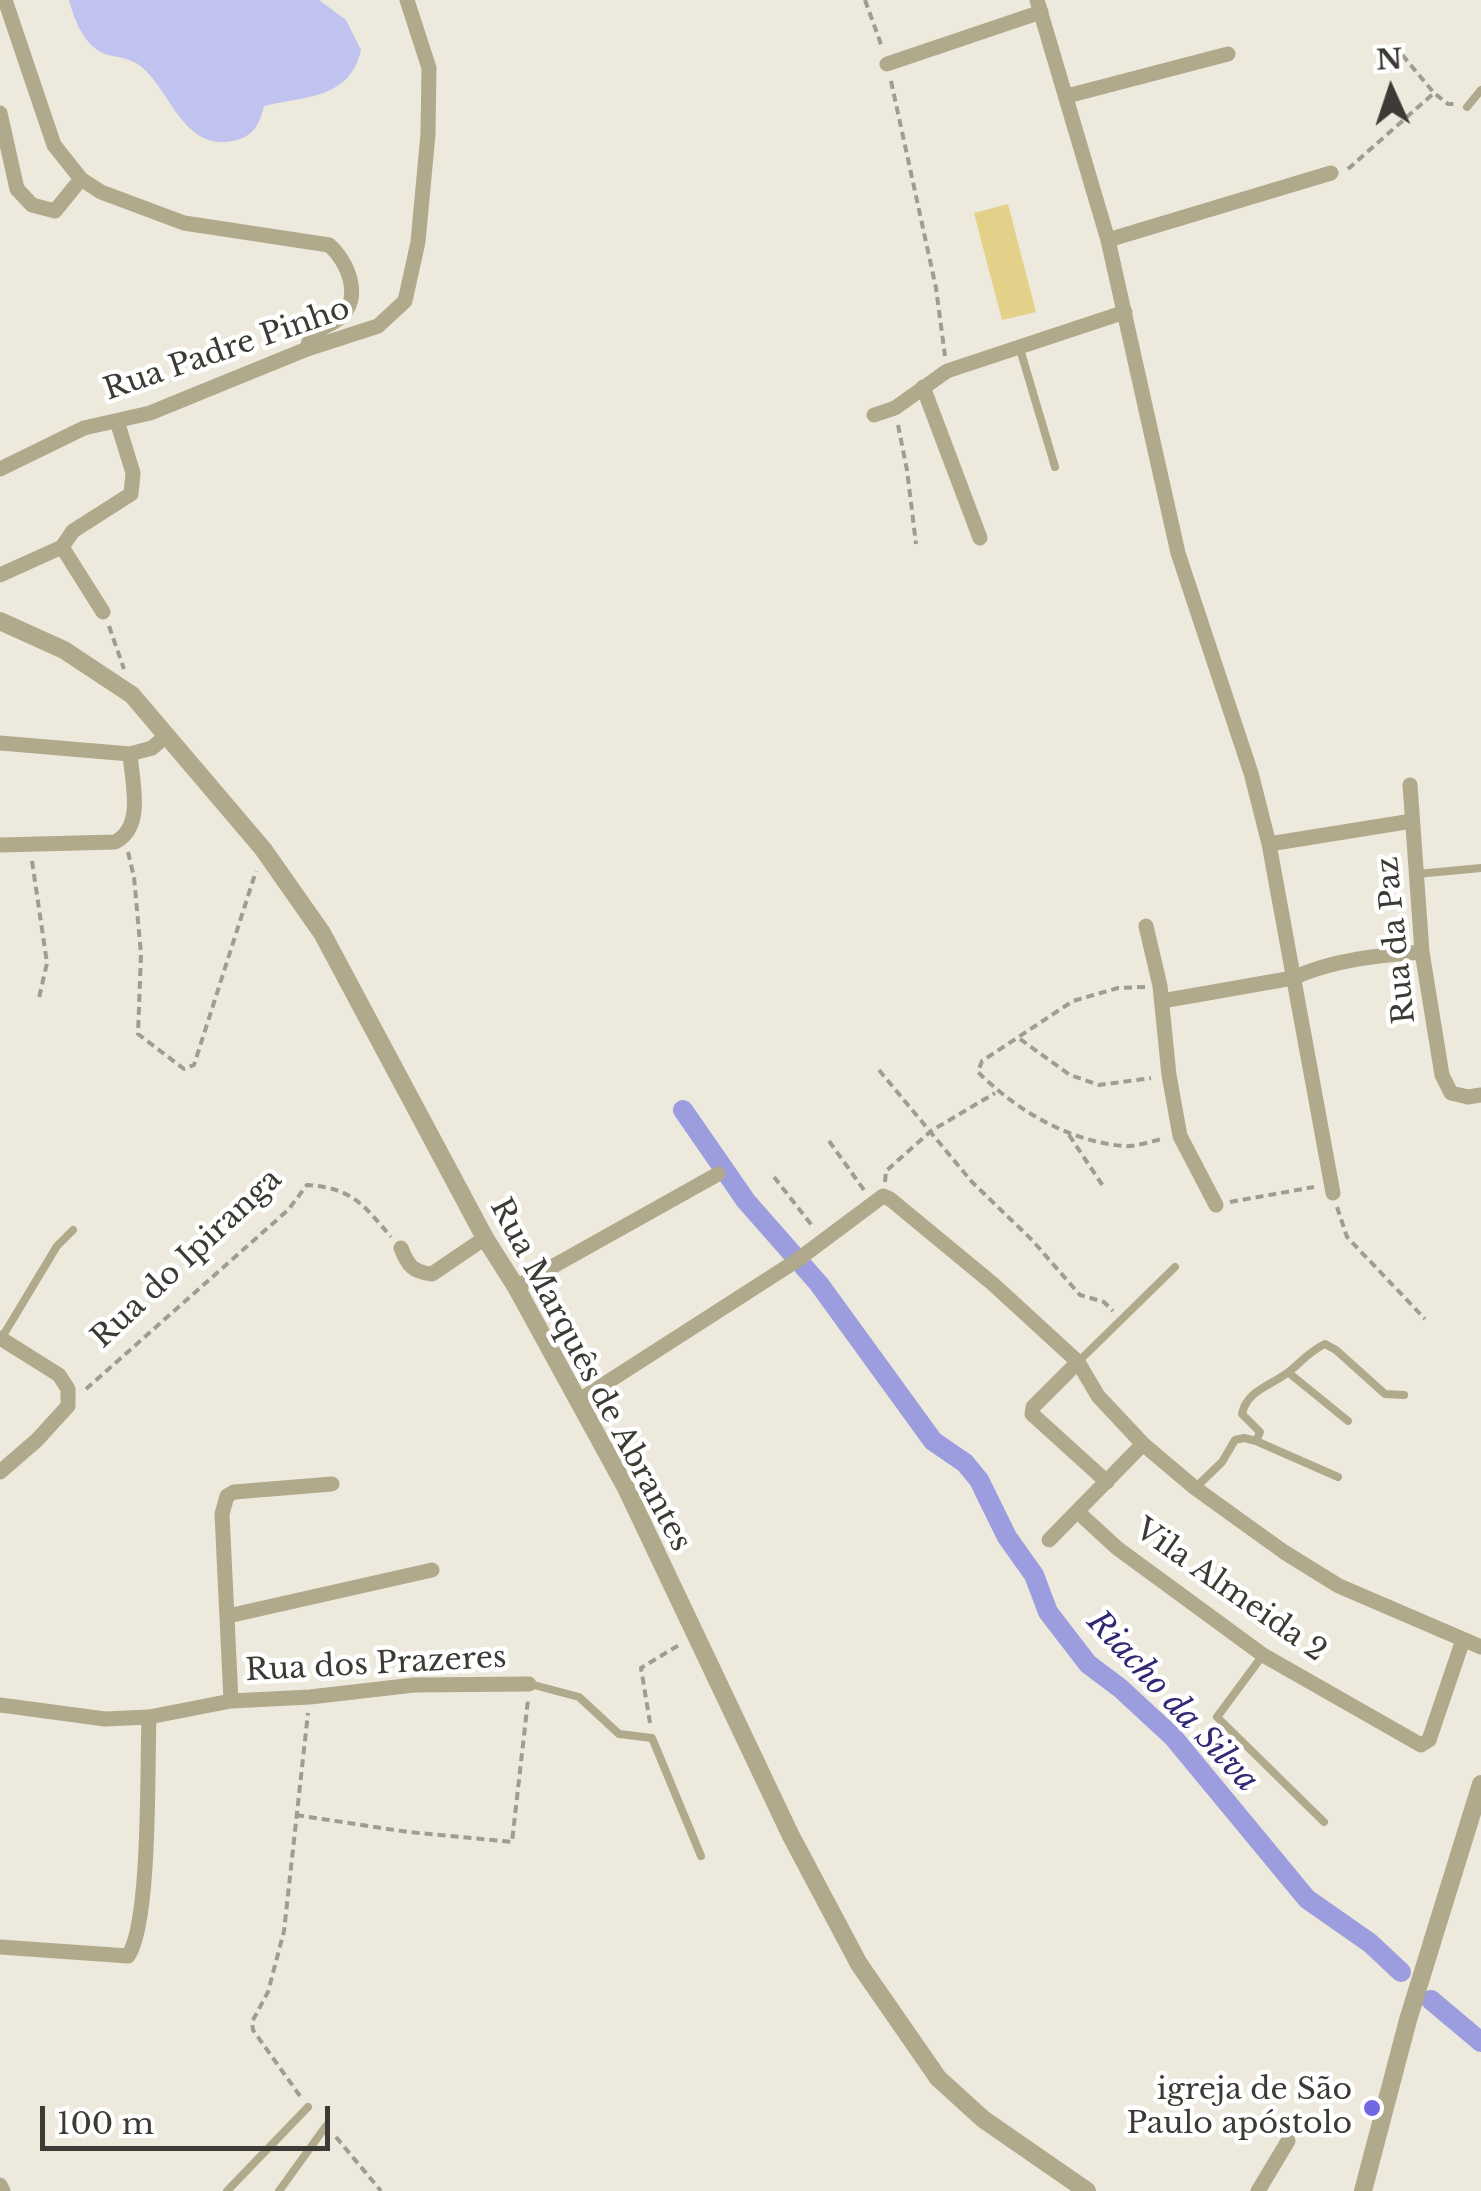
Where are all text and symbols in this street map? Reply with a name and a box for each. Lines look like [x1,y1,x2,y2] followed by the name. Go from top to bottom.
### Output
[1341,40,1441,140] north arrow
[1375,41,1403,78] text: N
[99,291,355,409] street label: Rua Padre Pinho
[1370,855,1424,1025] street label: Rua da Paz
[85,1162,289,1356] street label: Rua do Ipiranga
[482,1193,698,1557] street label: Rua Marquês de Abrantes
[1128,1512,1332,1670] street label: Vila Almeida 2
[1078,1604,1266,1800] water label: Riacho da Silva
[245,1640,507,1690] street label: Rua dos Prazeres
[1126,2073,1352,2144] place label: igreja de São Paulo apóstolo
[45,2086,335,2148] scale bar
[1361,2097,1383,2119] marker: igreja de São Paulo apóstolo
[57,2105,154,2142] text: 100 m

